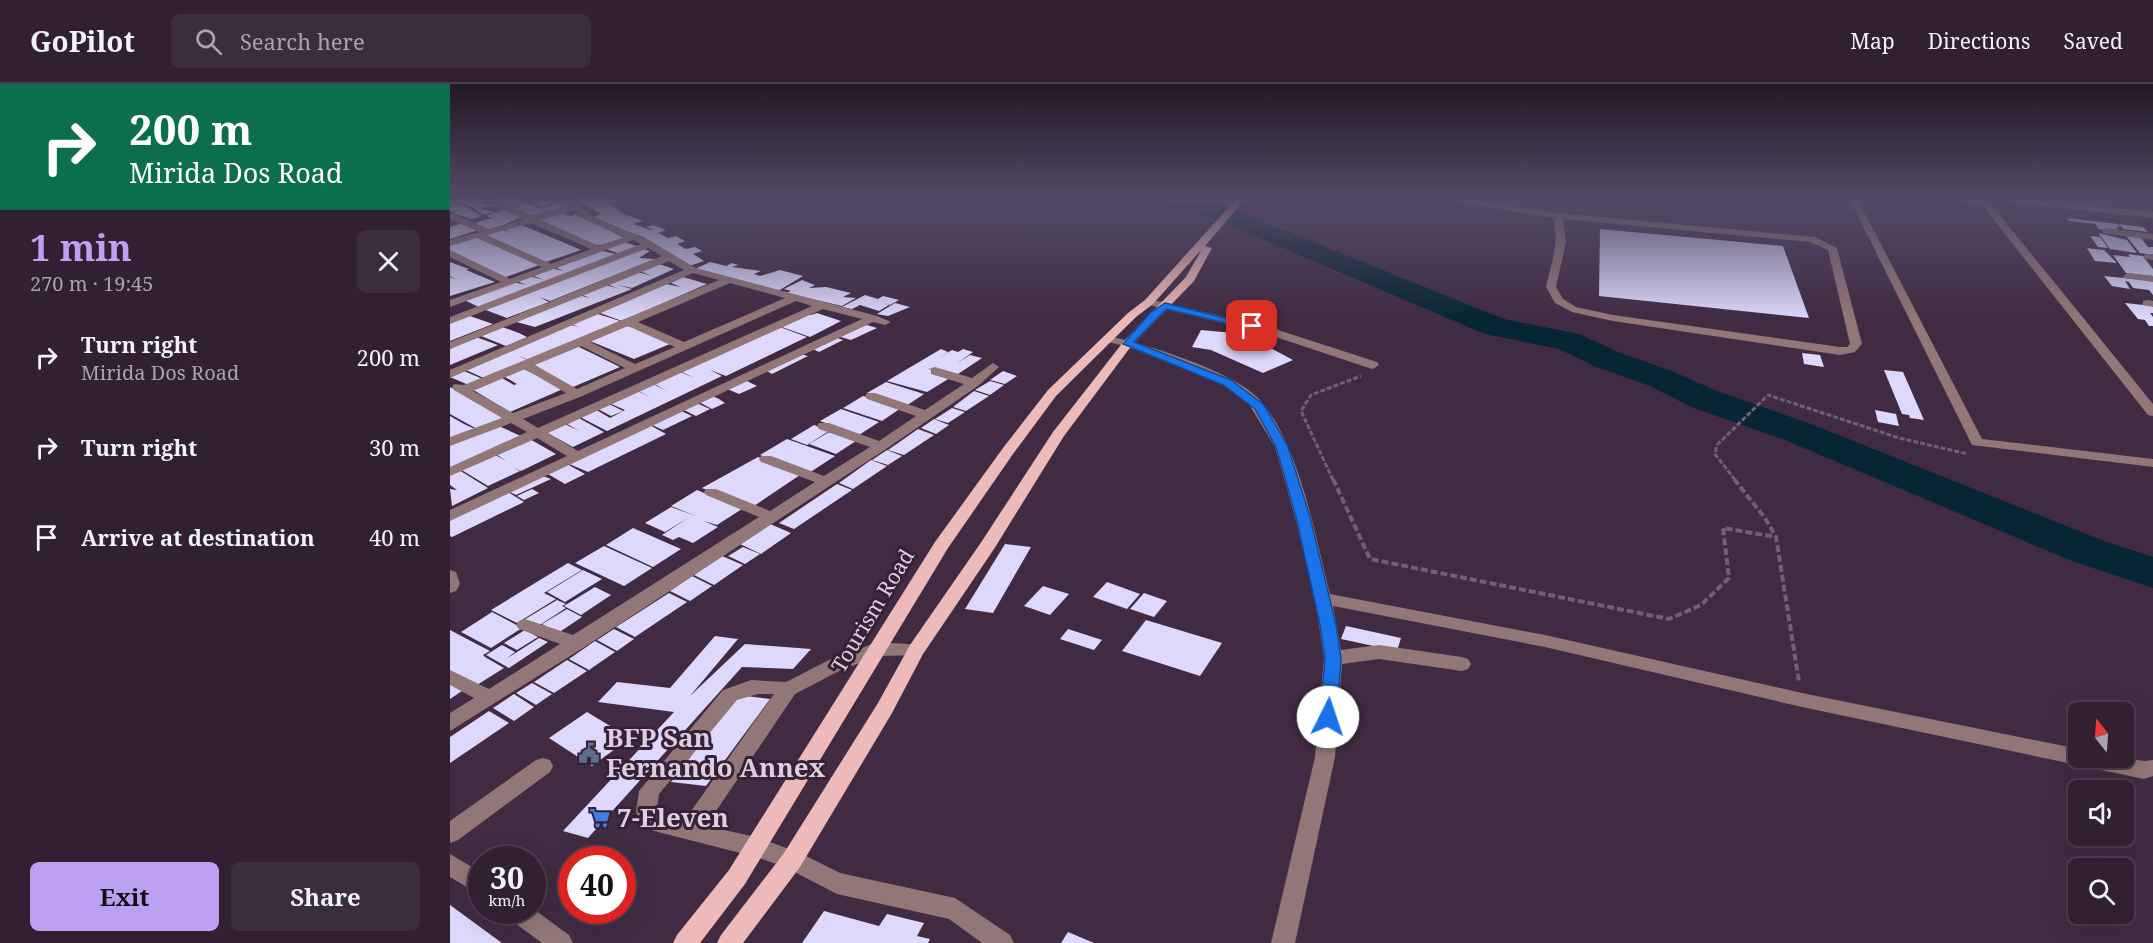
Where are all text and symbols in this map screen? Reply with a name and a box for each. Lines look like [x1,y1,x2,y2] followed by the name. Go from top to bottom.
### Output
[171,14,591,68] search box
[30,22,135,60] text: GoPilot
[192,25,225,58] icon: search
[240,26,365,56] text: Search here
[1850,27,1895,55] text: Map
[1928,27,2030,55] text: Directions
[2063,27,2123,55] text: Saved
[129,100,253,157] text: 200 m
[30,108,108,186] icon: right
[129,154,343,191] text: Mirida Dos Road
[30,223,132,272] text: 1 min
[357,230,420,293] button: close
[30,270,153,297] text: 270 m · 19:45
[1226,300,1277,351] pin
[1235,309,1268,342] icon: arrive
[81,329,197,359] text: Turn right
[30,341,63,374] icon: right
[357,342,420,372] text: 200 m
[81,359,239,386] text: Mirida Dos Road
[30,431,63,464] icon: right
[81,432,197,462] text: Turn right
[369,432,420,462] text: 30 m
[30,521,63,554] icon: arrive
[81,522,315,552] text: Arrive at destination
[369,522,420,552] text: 40 m
[824,543,920,677] street label: Tourism Road
[1296,685,1360,749] position arrow
[2068,702,2134,768] north arrow
[2068,702,2134,924] map controls
[606,719,826,785] place label: BFP San Fernando Annex
[577,741,601,765] public building icon: BFP San Fernando Annex
[2068,780,2134,846] button: sound
[617,799,729,835] place label: 7-Eleven
[588,806,612,830] supermarket icon: 7-Eleven
[558,846,636,924] speed limit sign: 40
[490,857,524,898] text: 30
[2068,858,2134,924] button: search
[30,862,219,931] button: Exit
[231,862,420,931] button: Share
[489,890,525,910] text: km/h

